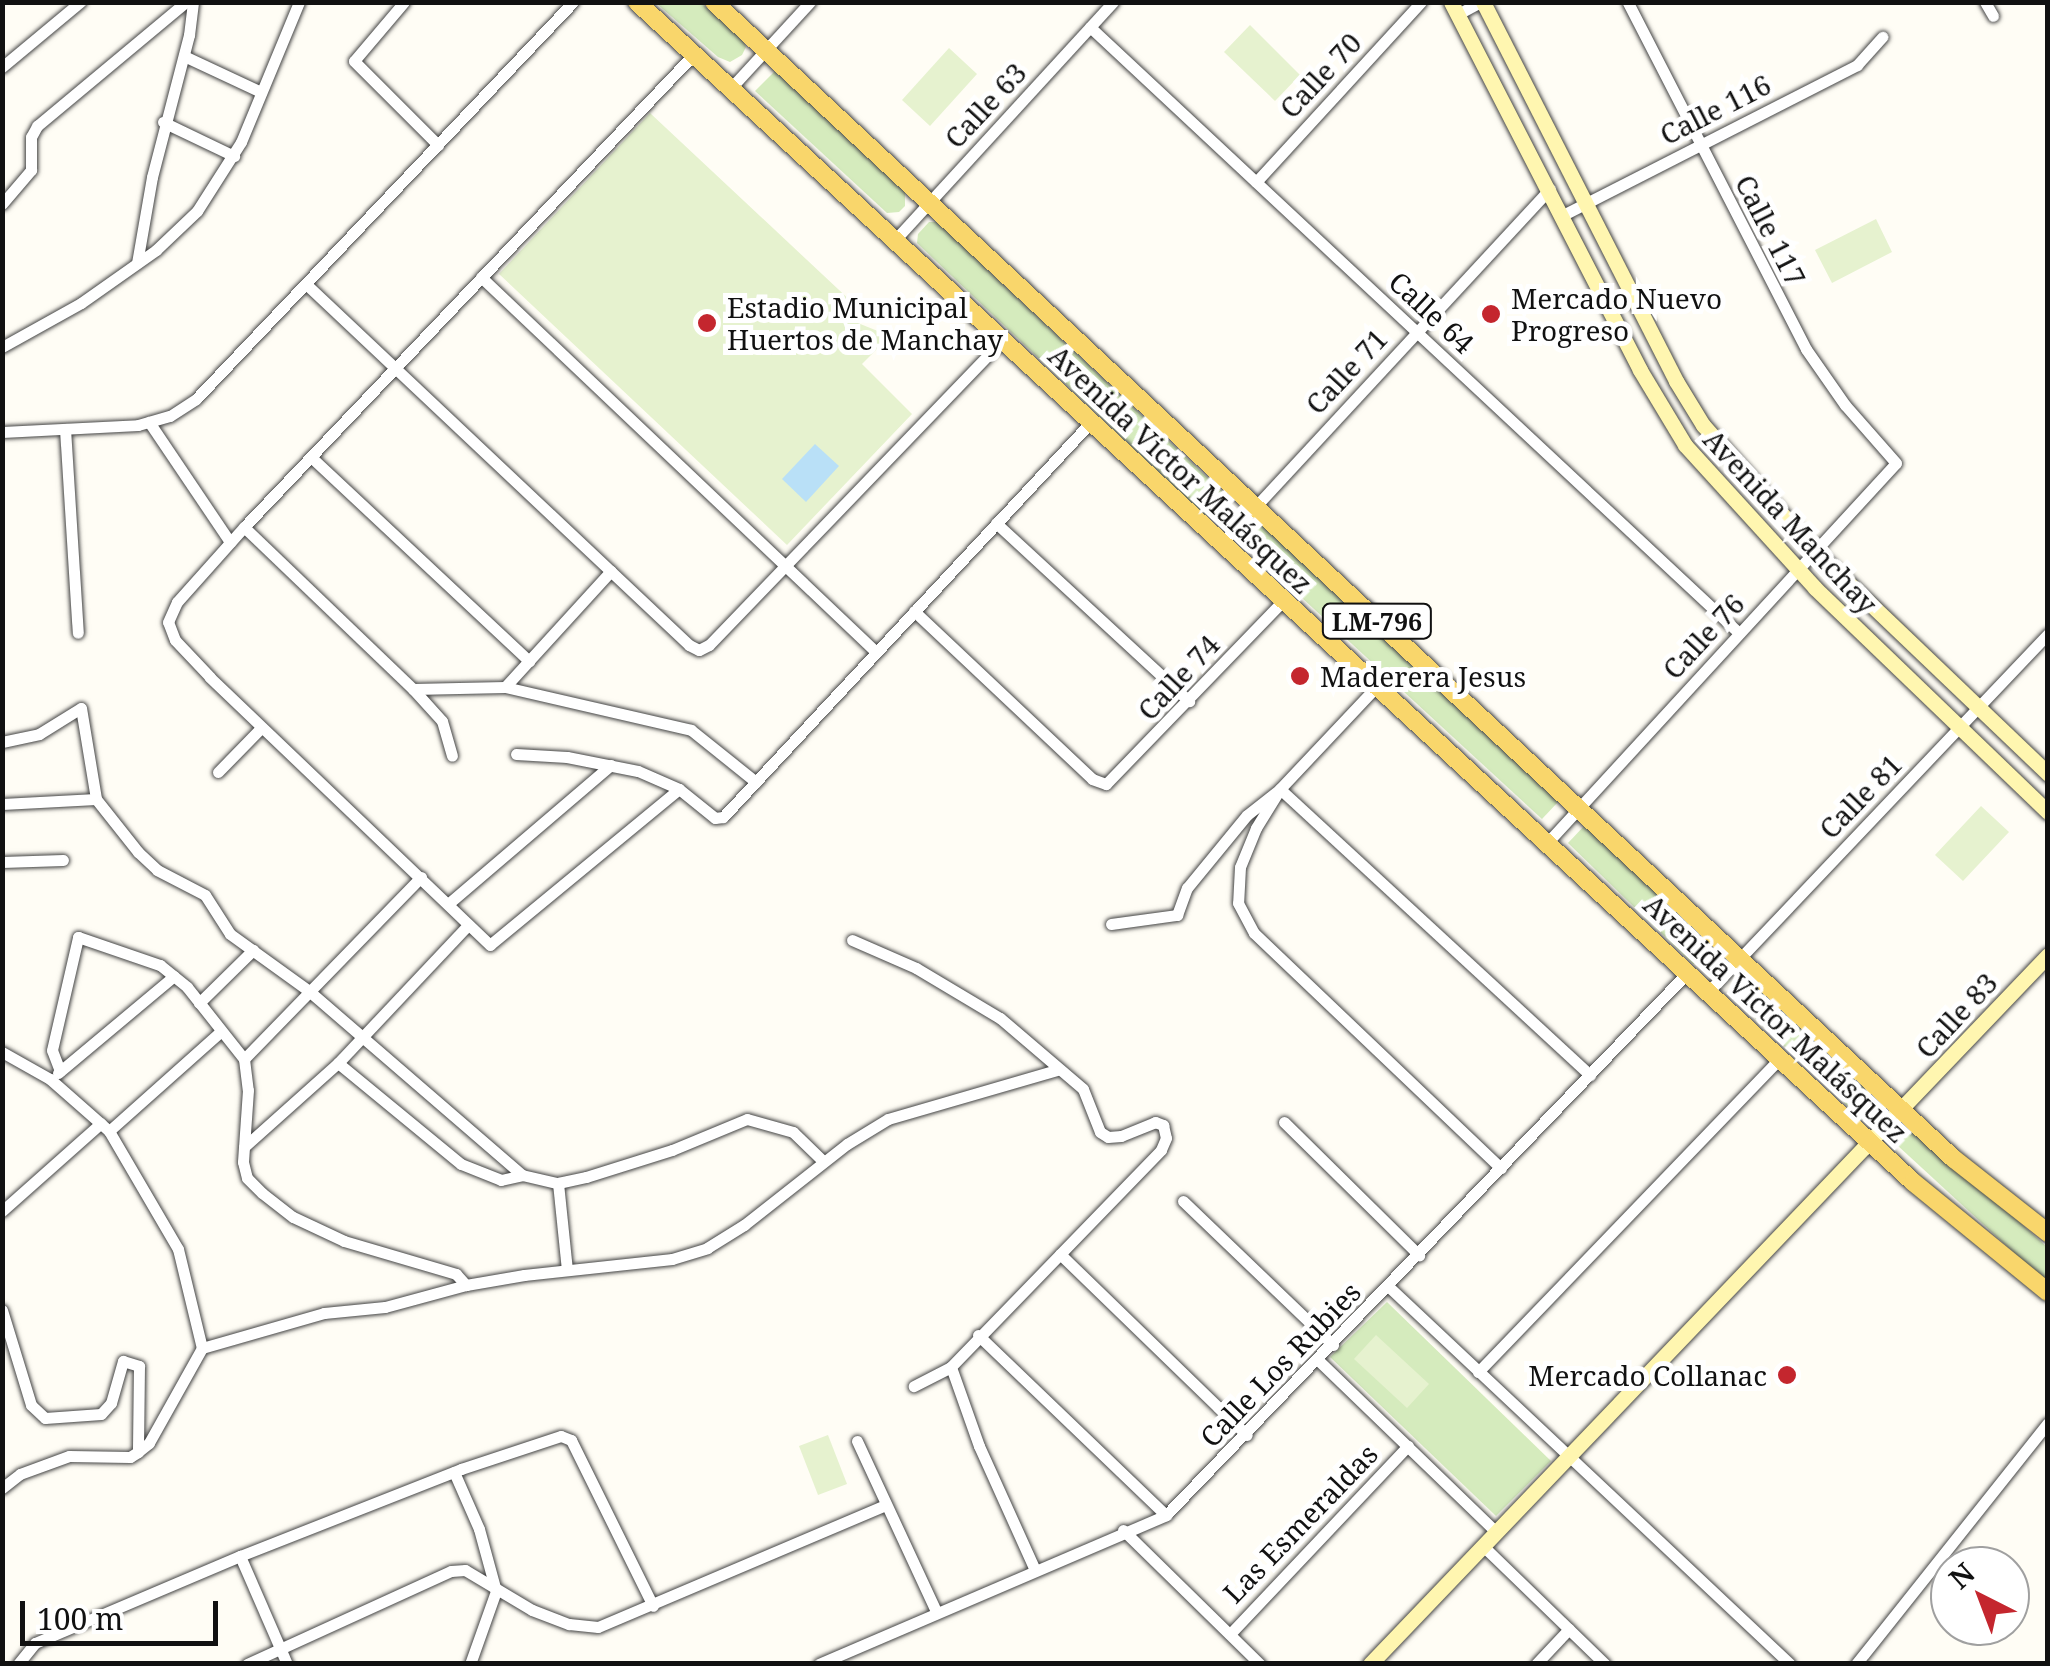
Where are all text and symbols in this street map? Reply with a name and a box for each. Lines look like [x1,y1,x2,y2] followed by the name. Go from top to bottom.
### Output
[1272,26,1368,124] street label: Calle 70
[937,56,1033,154] street label: Calle 63
[1654,67,1776,151] street label: Calle 116
[1729,169,1813,291] street label: Calle 117
[1383,264,1481,360] street label: Calle 64
[1511,281,1722,347] place label: Mercado Nuevo Progreso
[727,290,1003,356] place label: Estadio Municipal Huertos de Manchay
[1480,303,1502,325] marker: Mercado Nuevo Progreso
[696,312,718,334] marker: Estadio Municipal Huertos de Manchay
[1298,322,1394,420] street label: Calle 71
[1042,338,1320,600] street label: Avenida Victor Malásquez
[1697,422,1885,620] street label: Avenida Manchay
[1655,587,1751,685] street label: Calle 76
[1320,601,1434,641] road number: LM-796
[1130,628,1226,726] street label: Calle 74
[1320,659,1526,693] place label: Maderera Jesus
[1289,665,1311,687] marker: Maderera Jesus
[1812,747,1908,845] street label: Calle 81
[1637,887,1915,1149] street label: Avenida Victor Malásquez
[1908,966,2004,1064] street label: Calle 83
[1193,1275,1367,1453] street label: Calle Los Rubies
[1528,1358,1767,1392] place label: Mercado Collanac
[1776,1364,1798,1386] marker: Mercado Collanac
[1216,1437,1384,1609] street label: Las Esmeraldas
[1930,1546,2030,1646] north arrow
[1940,1554,1982,1597] text: N
[25,1581,222,1643] scale bar
[37,1598,123,1639] text: 100 m

